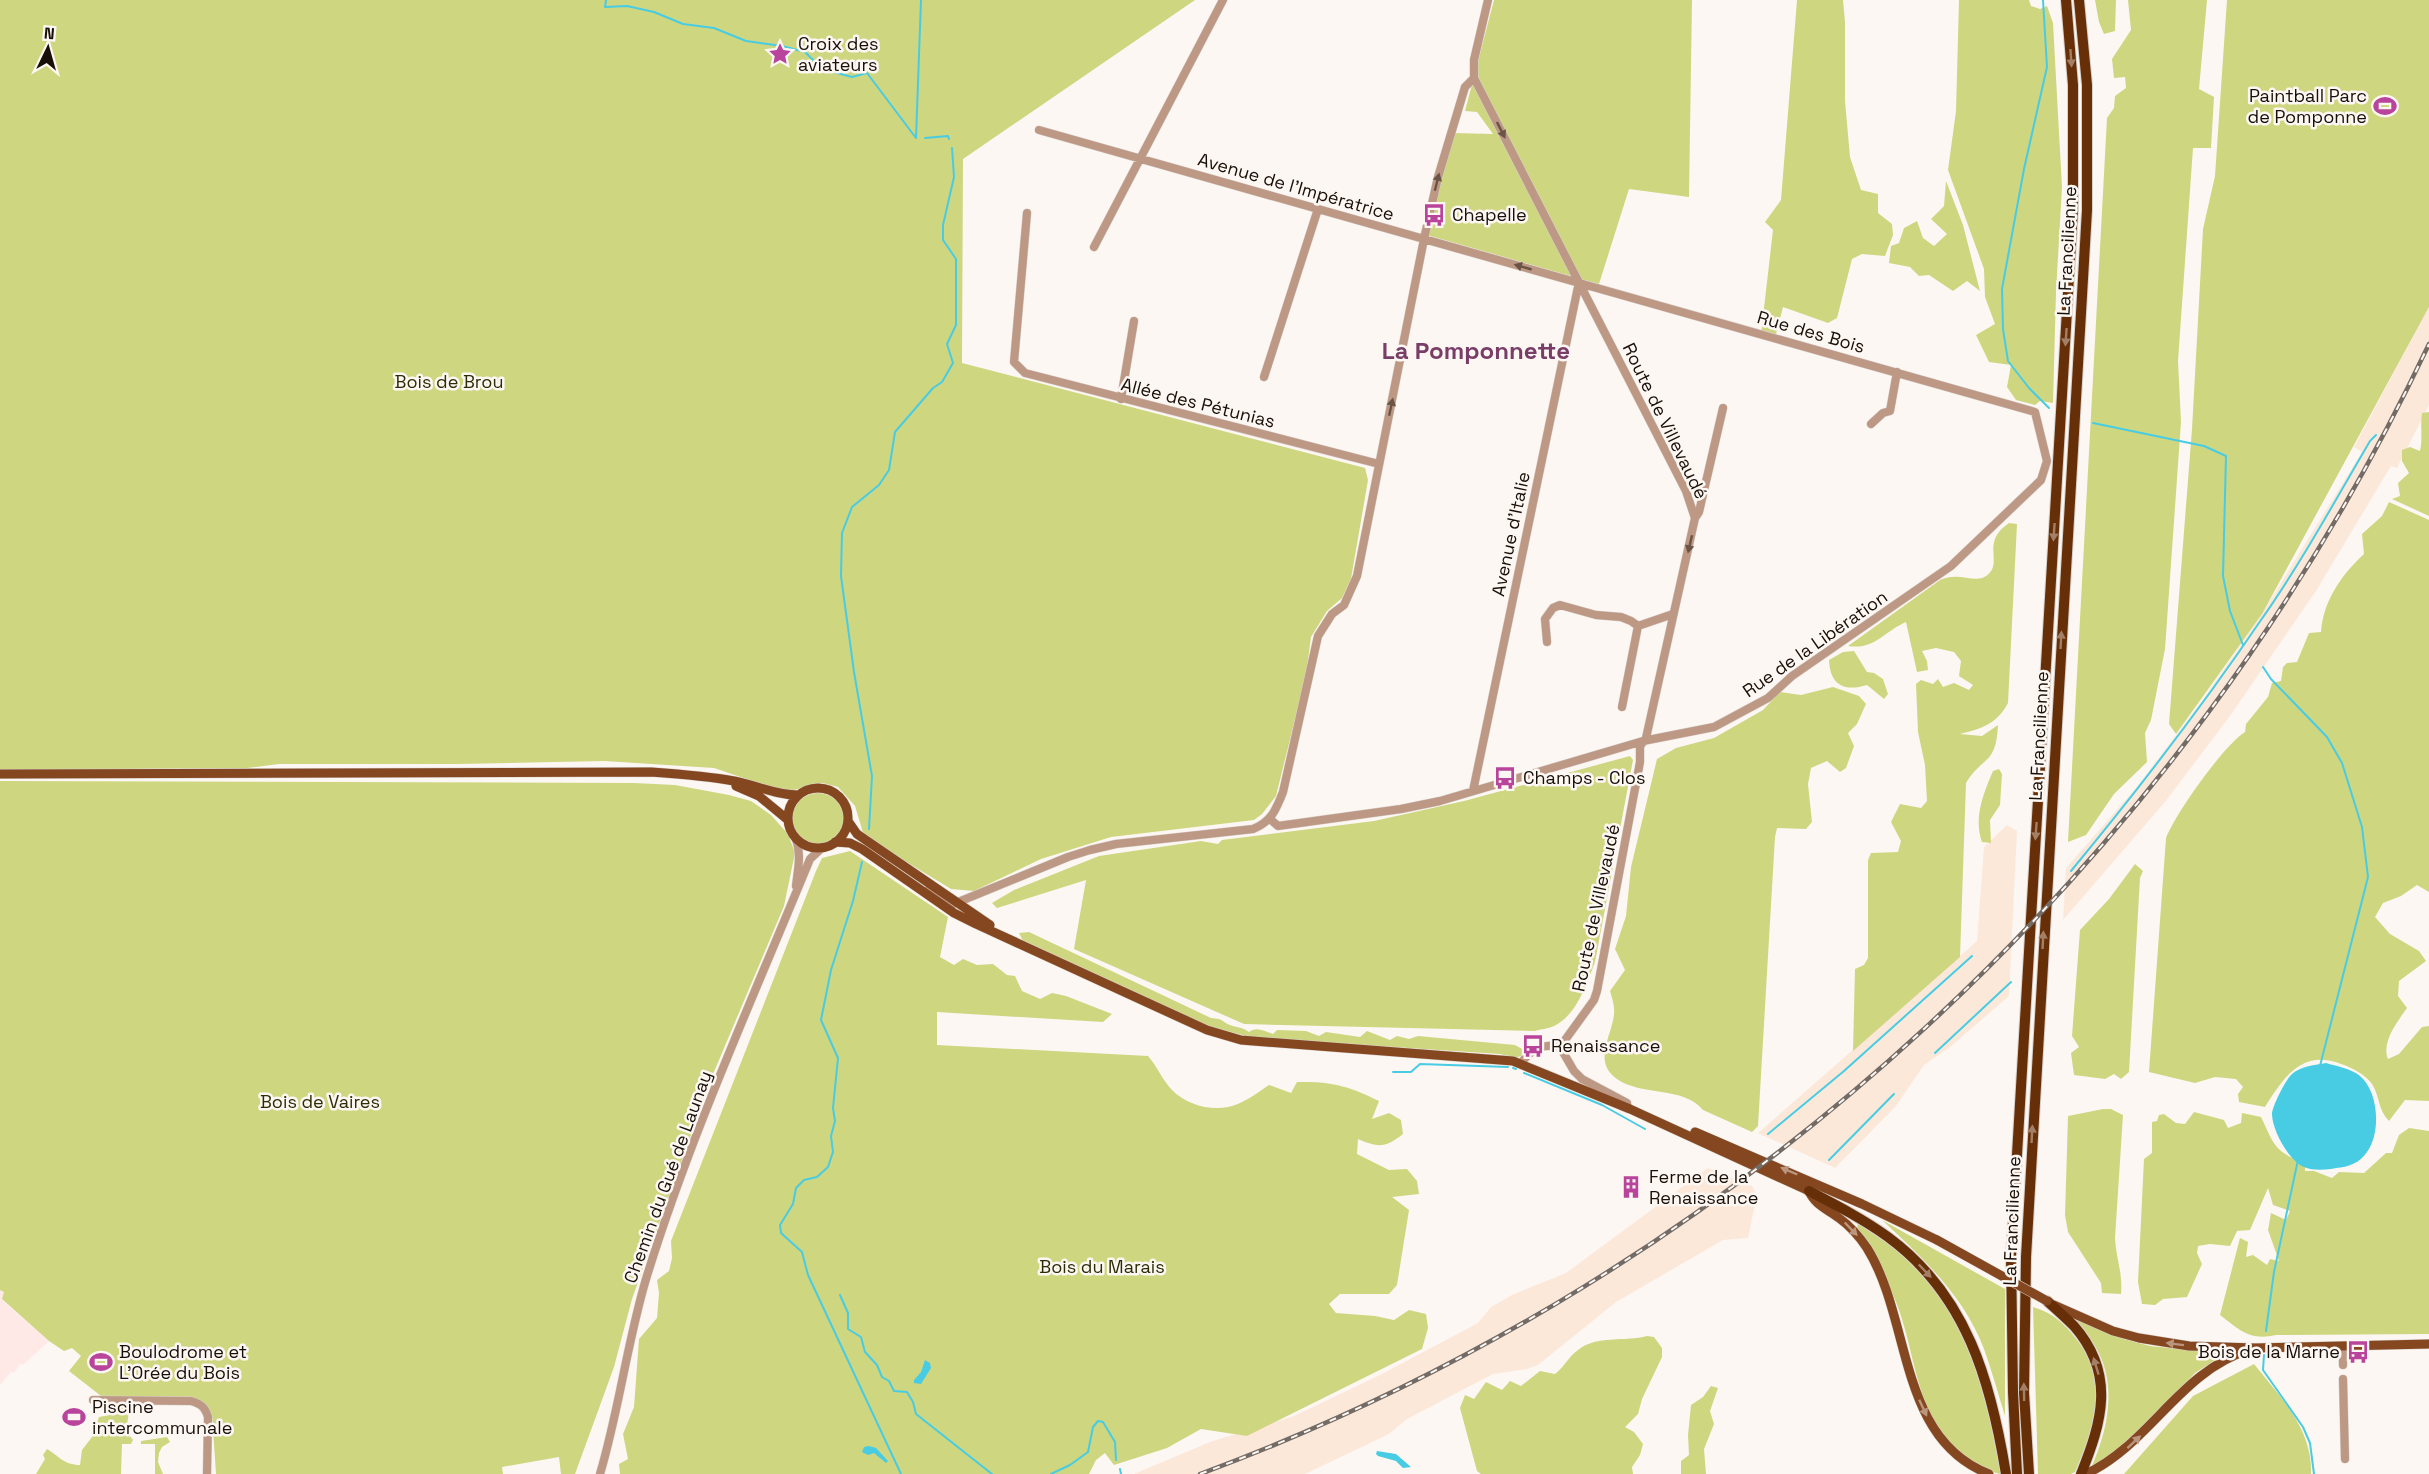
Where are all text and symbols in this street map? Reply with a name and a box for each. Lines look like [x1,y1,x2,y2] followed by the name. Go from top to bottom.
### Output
[18,18,78,78] north arrow
[43,23,56,44] text: N
[798,32,879,76] place label: Croix des aviateurs
[767,41,793,67] place icon: Croix des aviateurs
[2067,49,2076,68] one-way arrow
[2248,84,2367,128] place label: Paintball Parc de Pomponne
[2372,93,2398,119] sports icon: Paintball Parc de Pomponne
[1496,122,1505,139] one-way arrow
[1195,147,1397,226] street label: Avenue de l'Impératrice
[1433,173,1443,191] one-way arrow
[2052,186,2081,316] street label: La Francilienne
[1421,202,1447,228] bus stop icon: Chapelle
[1452,203,1527,226] place label: Chapelle
[1514,261,1532,271] one-way arrow
[1755,305,1868,358] street label: Rue des Bois
[2061,327,2071,346] one-way arrow
[1382,335,1570,366] district label: La Pomponnette
[1618,339,1713,503] street label: Route de Villevaudé
[395,370,503,393] park label: Bois de Brou
[1119,372,1277,433] street label: Allée des Pétunias
[1387,397,1396,416] one-way arrow
[1486,470,1535,598] street label: Avenue d'Italie
[2049,522,2059,541] one-way arrow
[1684,535,1694,553] one-way arrow
[1738,585,1892,702] street label: Rue de la Libération
[2057,631,2066,650] one-way arrow
[2024,671,2053,801] street label: La Francilienne
[1492,765,1518,791] bus stop icon: Champs - Clos
[1523,766,1645,789] place label: Champs - Clos
[1567,822,1625,994] street label: Route de Villevaudé
[2031,822,2040,841] one-way arrow
[2039,930,2048,949] one-way arrow
[1520,1033,1546,1059] bus stop icon: Renaissance
[1551,1034,1661,1057] place label: Renaissance
[618,1068,717,1286] street label: Chemin du Gué de Launay
[260,1090,380,1113] park label: Bois de Vaires
[2027,1125,2037,1144] one-way arrow
[1998,1156,2025,1286] street label: La Francilienne
[1649,1165,1759,1209] place label: Ferme de la Renaissance
[1780,1167,1797,1176] one-way arrow
[1618,1174,1644,1200] building icon: Ferme de la Renaissance
[1844,1222,1858,1237] one-way arrow
[1039,1255,1165,1278] park label: Bois du Marais
[1918,1264,1932,1279] one-way arrow
[2345,1339,2371,1365] bus stop icon: Bois de la Marne
[119,1340,247,1384] place label: Boulodrome et L’Orée du Bois
[2166,1340,2185,1349] one-way arrow
[2198,1340,2340,1363] place label: Bois de la Marne
[88,1349,114,1375] sports icon: Boulodrome et L’Orée du Bois
[2091,1357,2100,1375] one-way arrow
[2019,1382,2029,1401] one-way arrow
[92,1395,232,1439] place label: Piscine intercommunale
[1918,1400,1927,1417] one-way arrow
[61,1404,87,1430] sports icon: Piscine intercommunale
[2126,1436,2141,1449] one-way arrow

